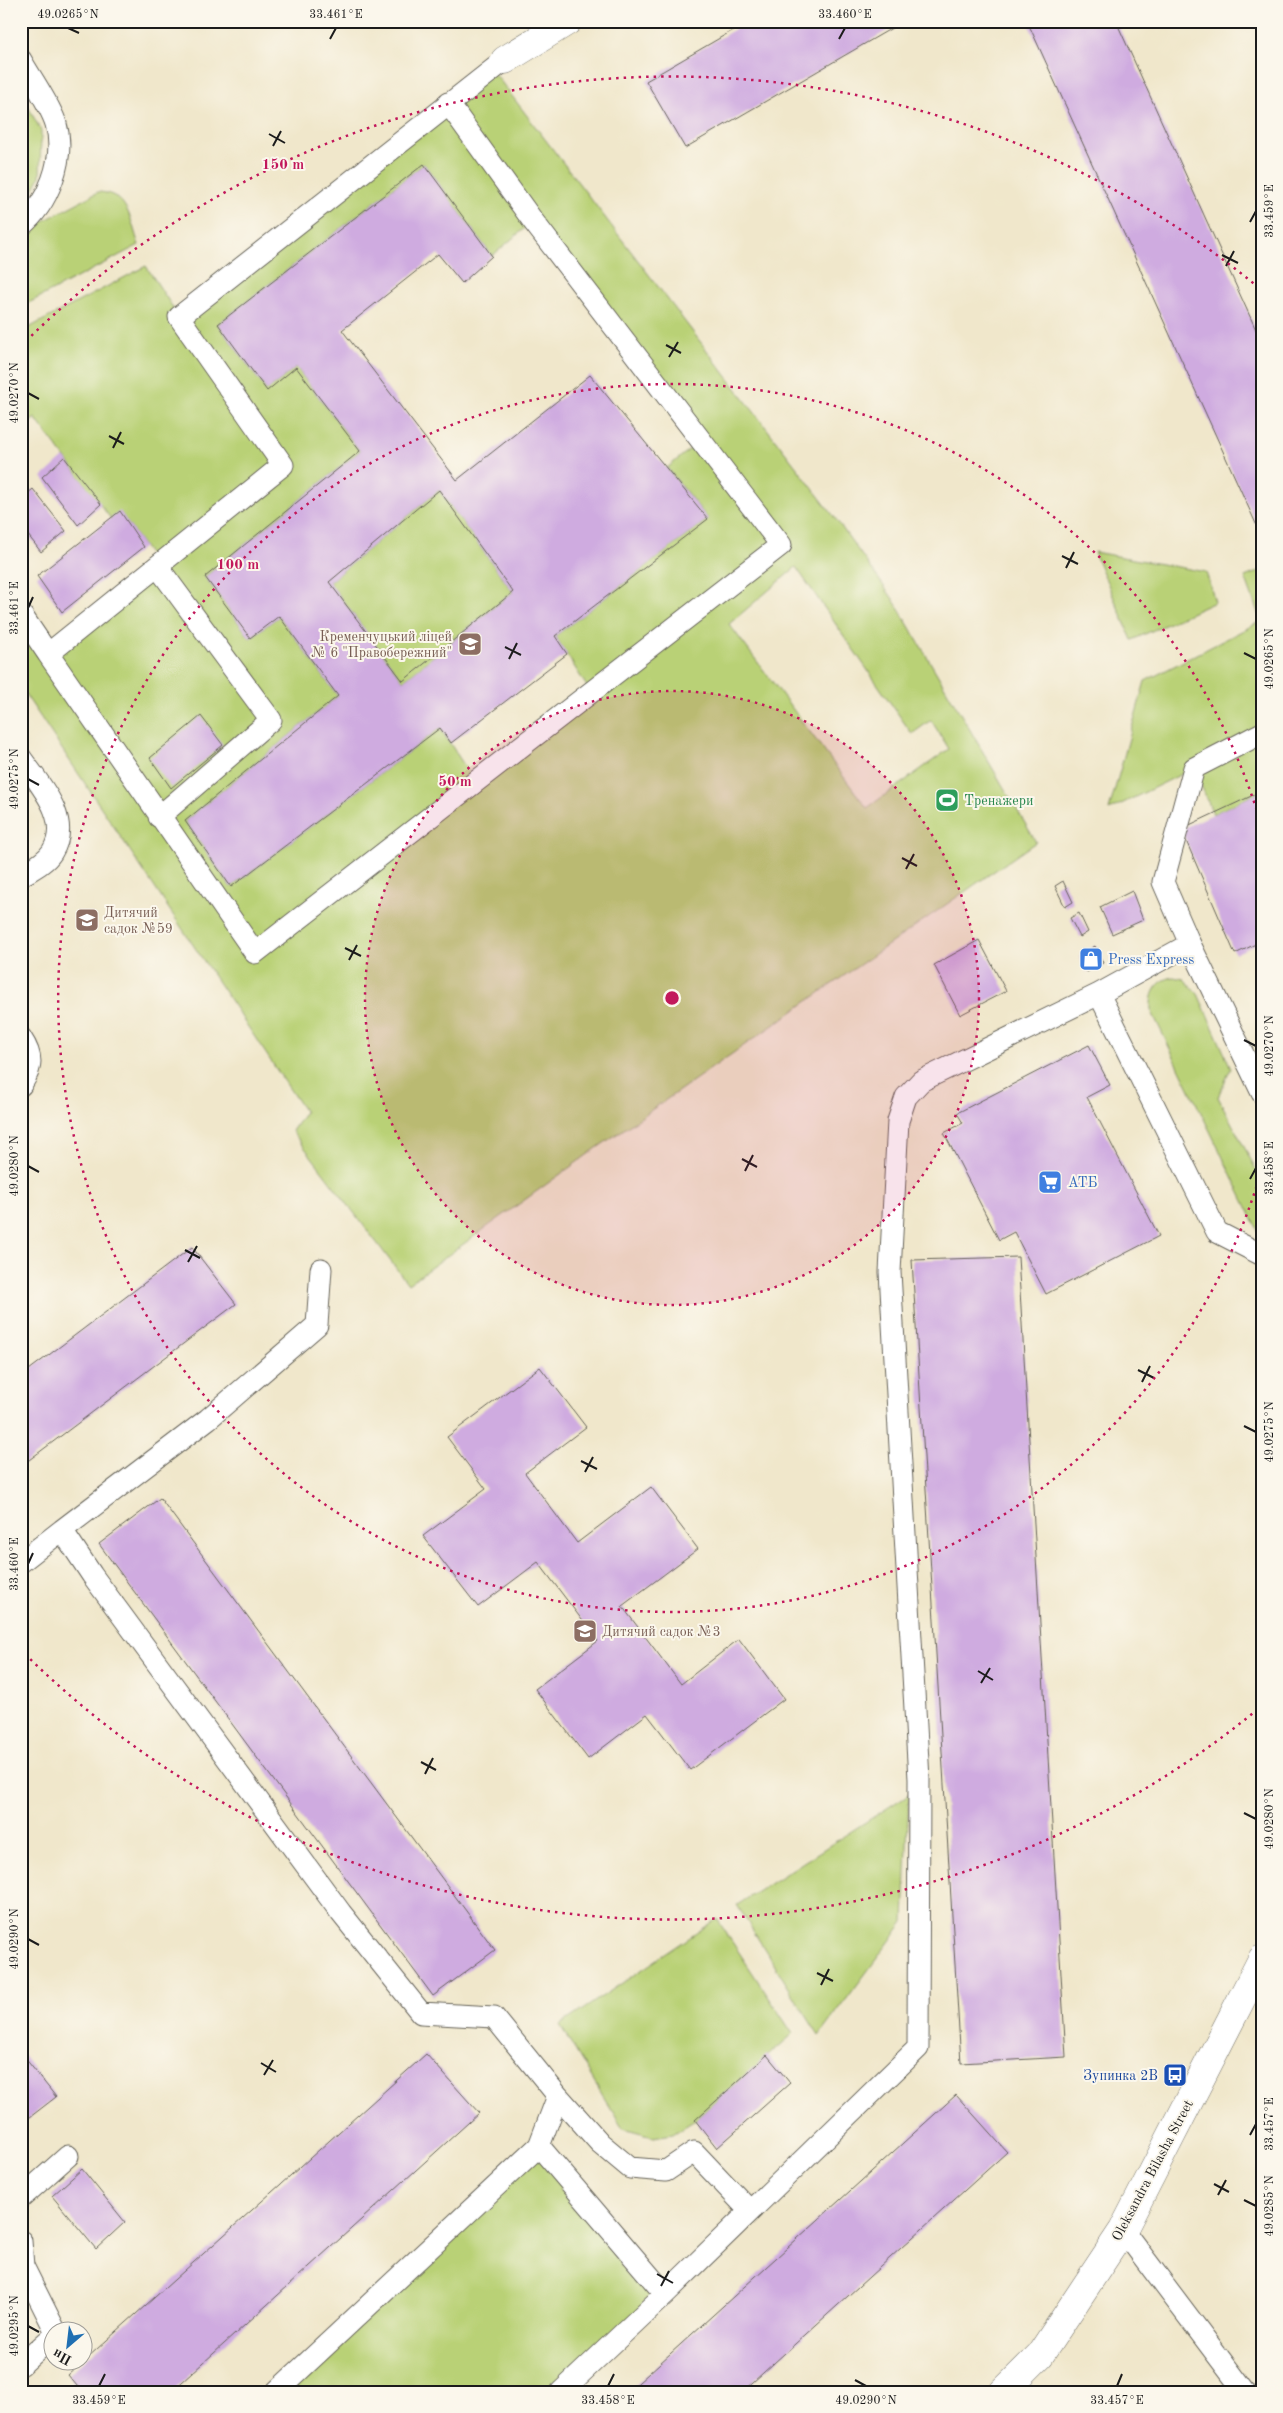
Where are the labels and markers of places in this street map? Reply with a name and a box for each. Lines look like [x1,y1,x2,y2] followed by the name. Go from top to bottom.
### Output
[311,630,452,660] place label: Кременчуцький ліцей № 6 "Правобережний"
[457,631,483,657] school or university icon: Кременчуцький ліцей № 6 "Правобережний"
[934,787,960,813] sports icon: Тренажери
[964,794,1034,808] place label: Тренажери
[104,906,173,936] place label: Дитячий садок №59
[74,907,100,933] school or university icon: Дитячий садок №59
[1078,946,1104,972] shop icon: Press Express
[1108,953,1194,967] place label: Press Express
[663,989,681,1007] centre of rings
[1037,1169,1063,1195] supermarket icon: АТБ
[1068,1176,1097,1190] place label: АТБ
[572,1618,598,1644] school or university icon: Дитячий садок №3
[602,1625,721,1639] place label: Дитячий садок №3
[1162,2062,1188,2088] bus stop icon: Зупинка 2В
[1083,2069,1158,2083] place label: Зупинка 2В

